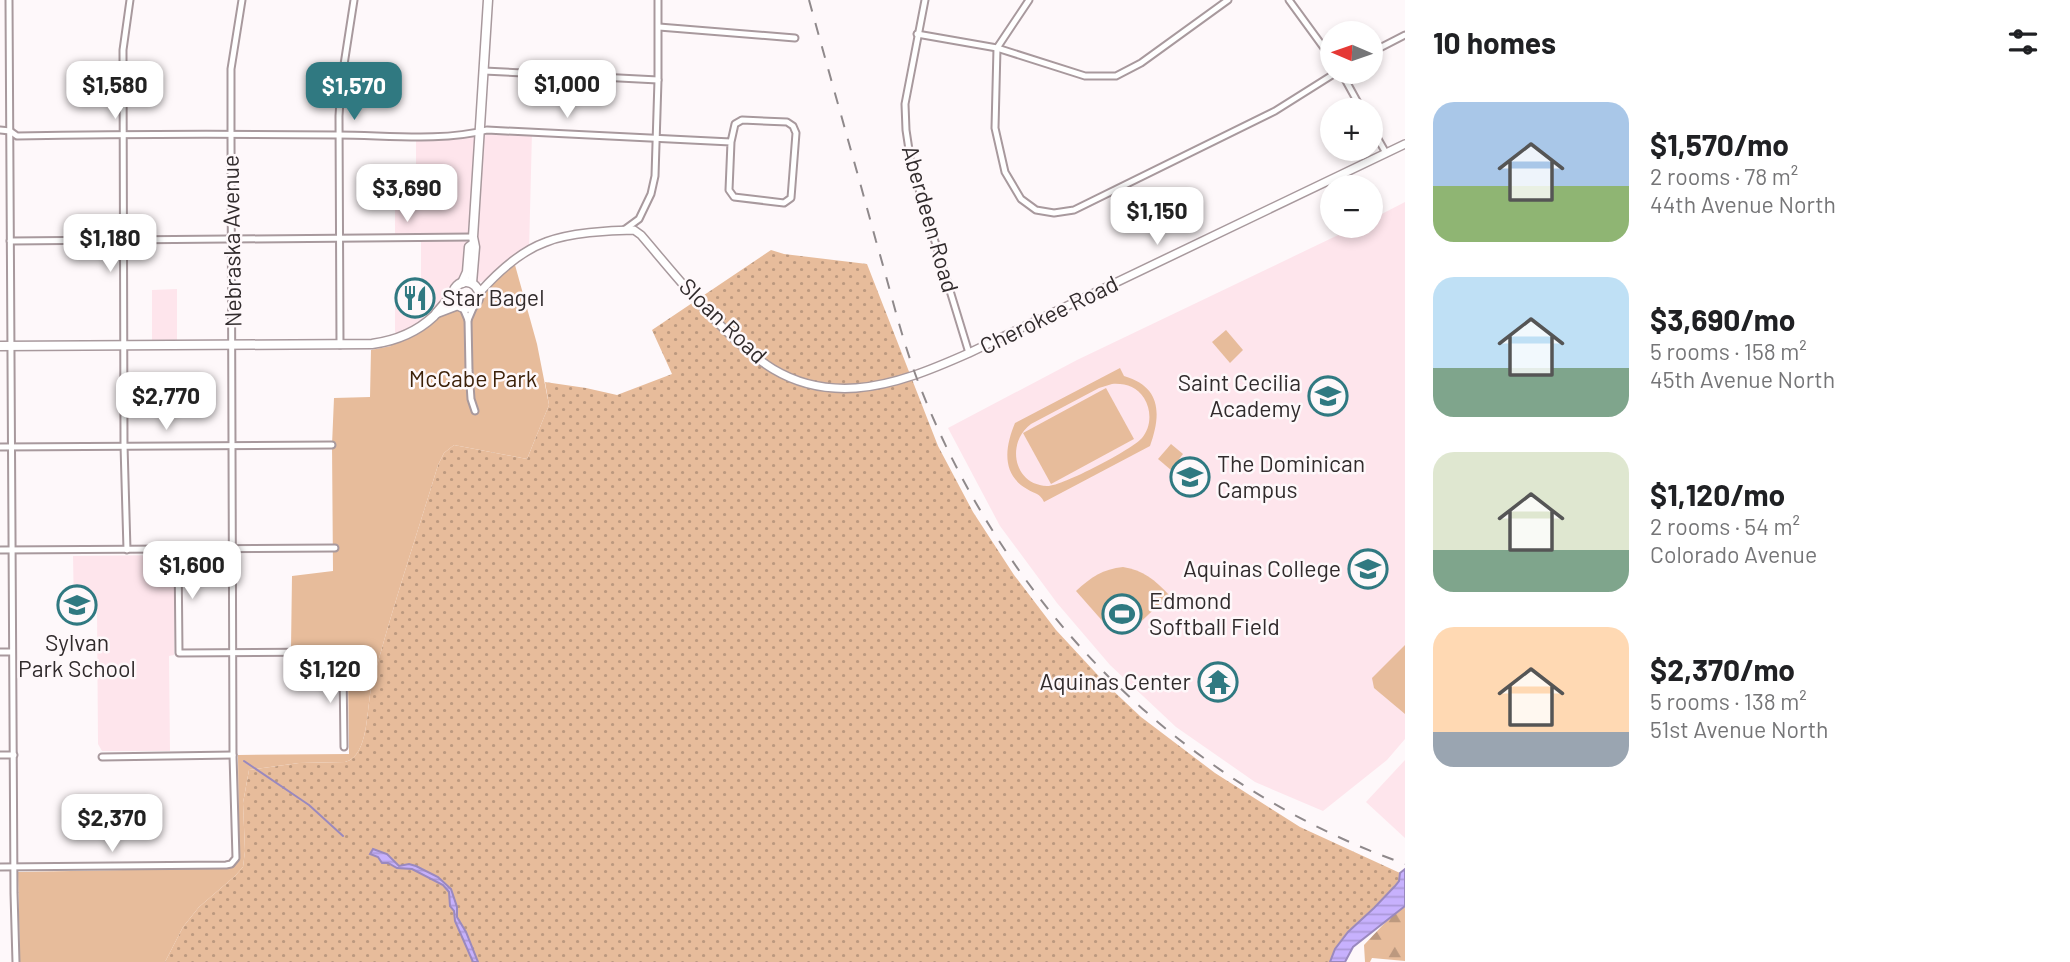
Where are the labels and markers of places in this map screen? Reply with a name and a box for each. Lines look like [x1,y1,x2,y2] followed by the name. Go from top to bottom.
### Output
[510,60,624,120] pin: $1,000
[58,61,172,121] pin: $1,580
[297,62,411,122] pin: $1,570
[350,164,464,224] pin: $3,690
[1100,188,1214,247] pin: $1,150
[53,215,167,274] pin: $1,180
[394,277,436,319] restaurant icon: Star Bagel
[442,283,544,311] place label: Star Bagel
[1178,368,1301,422] place label: Saint Cecilia Academy
[109,372,223,432] pin: $2,770
[1307,375,1349,417] school or university icon: Saint Cecilia Academy
[1217,449,1365,503] place label: The Dominican Campus
[1169,456,1211,498] school or university icon: The Dominican Campus
[135,542,249,601] pin: $1,600
[1347,548,1389,590] school or university icon: Aquinas College
[1183,554,1341,582] place label: Aquinas College
[56,584,98,626] school or university icon: Sylvan Park School
[1149,586,1280,640] place label: Edmond Softball Field
[1101,593,1143,635] sports icon: Edmond Softball Field
[18,628,136,682] place label: Sylvan Park School
[273,646,387,705] pin: $1,120
[1197,661,1239,703] temple icon: Aquinas Center
[1040,667,1192,695] place label: Aquinas Center
[55,794,169,854] pin: $2,370

